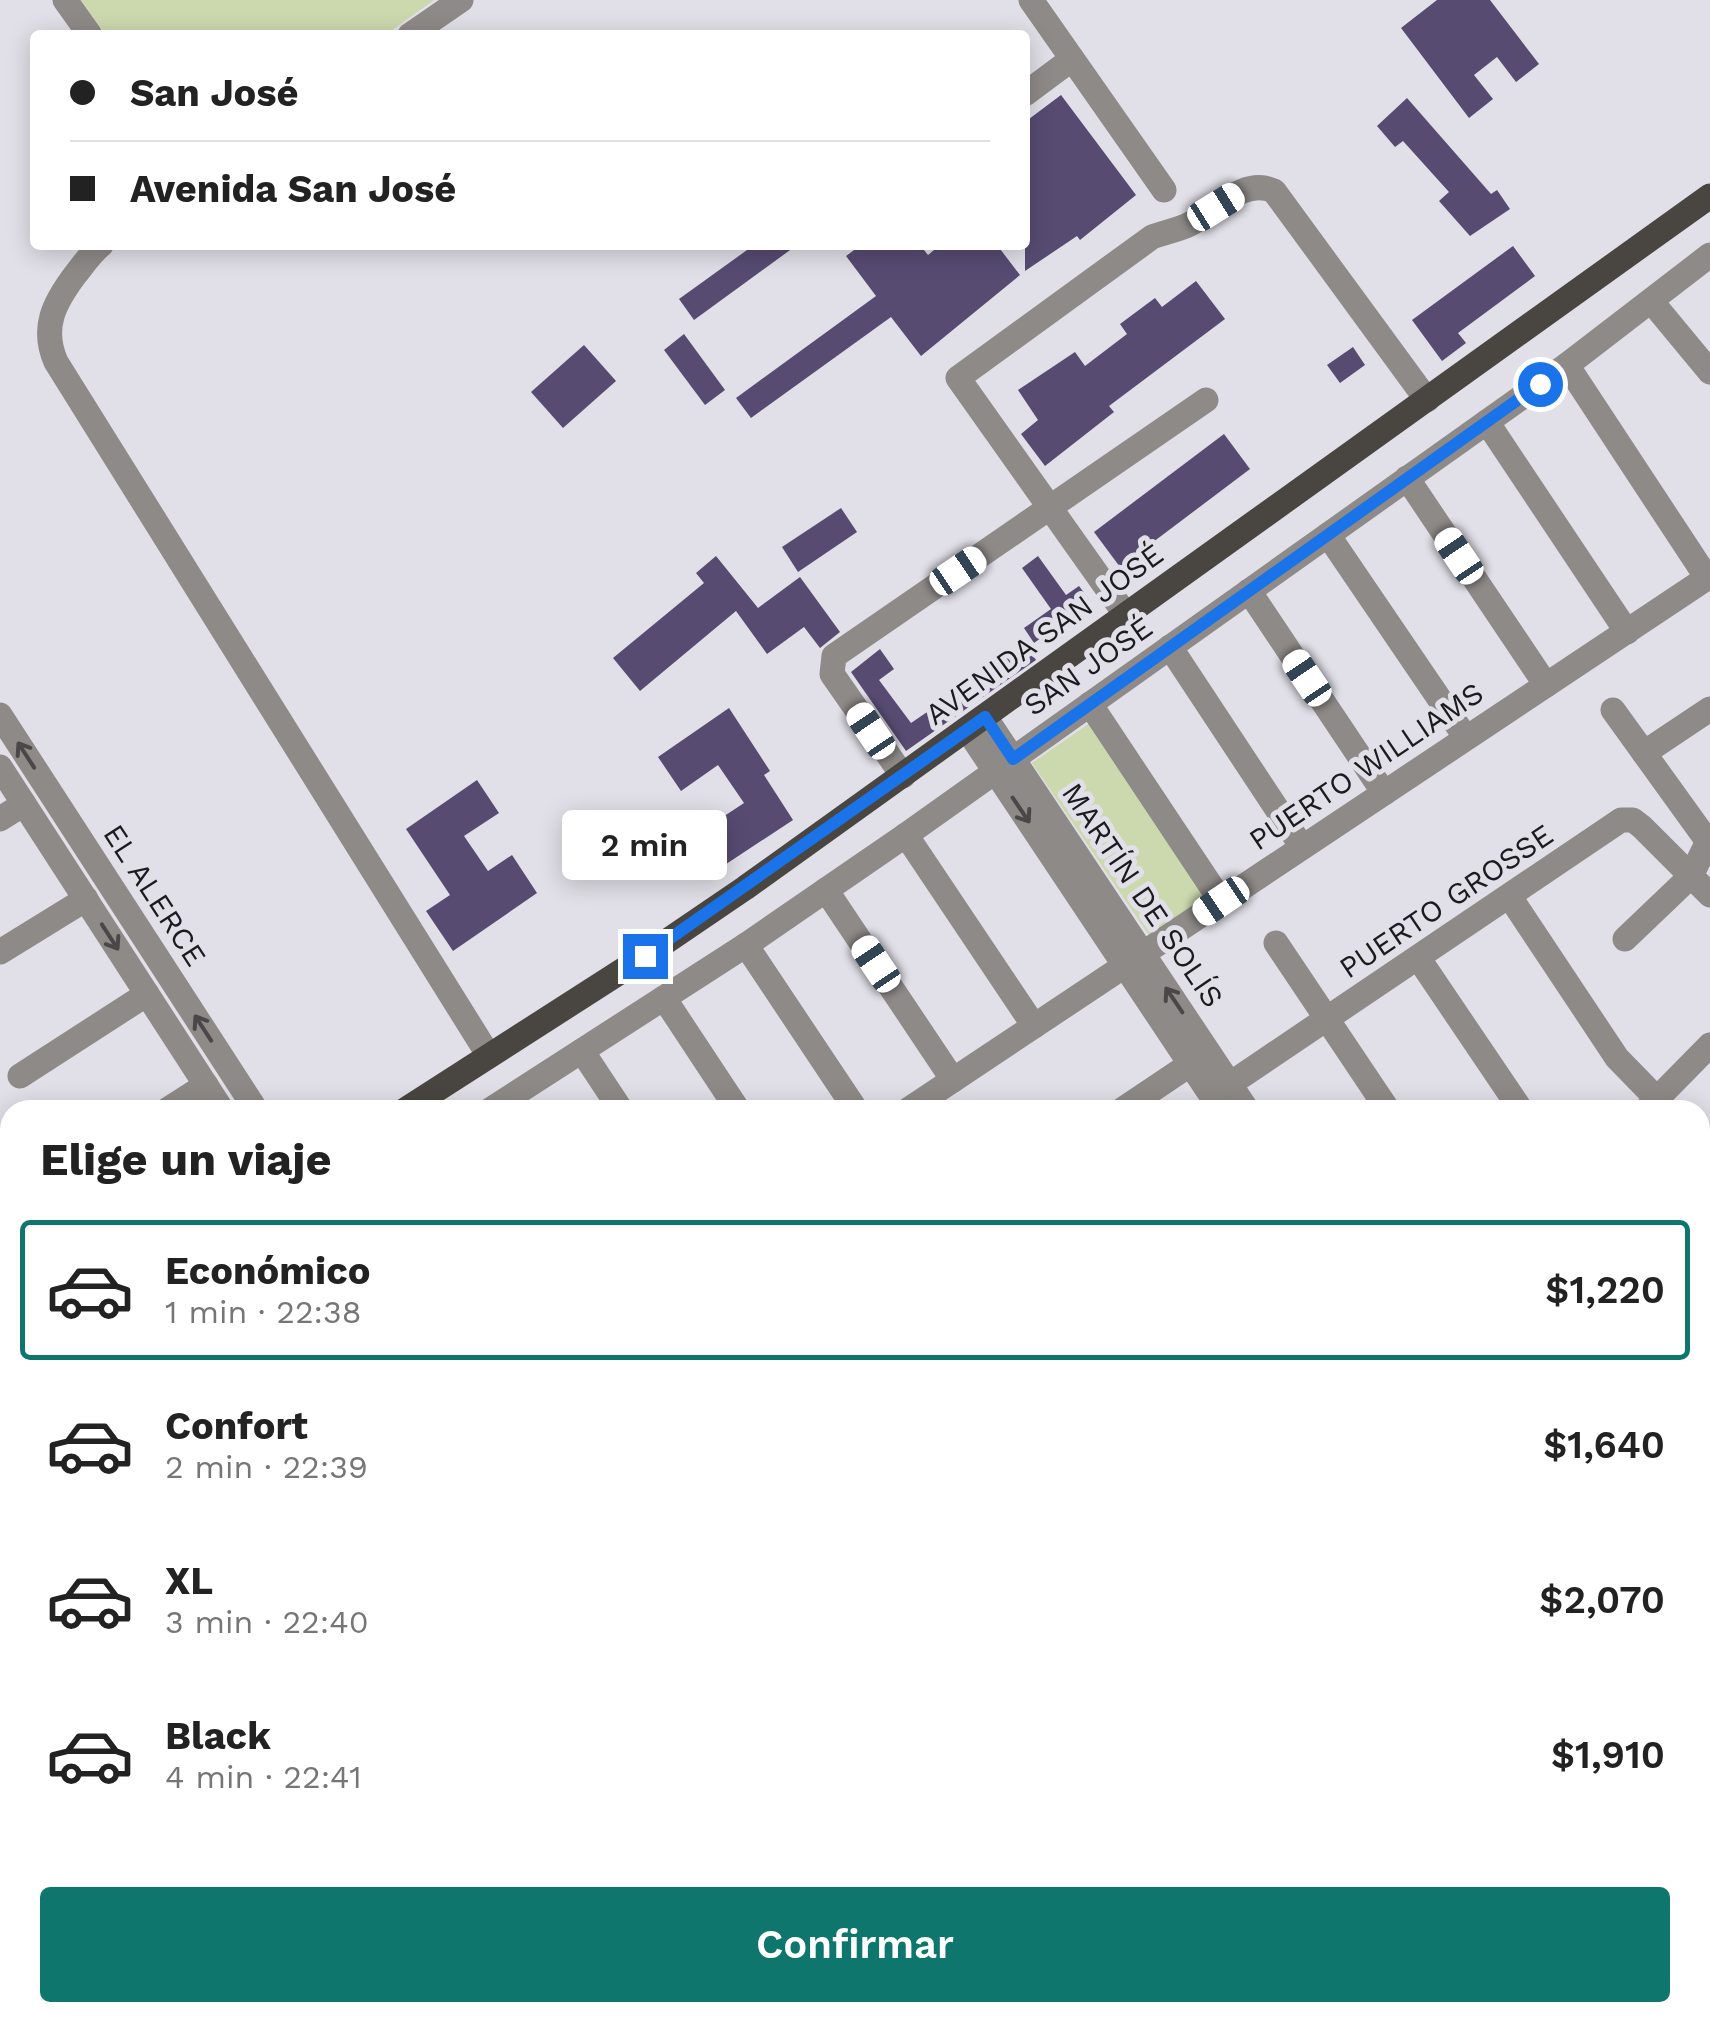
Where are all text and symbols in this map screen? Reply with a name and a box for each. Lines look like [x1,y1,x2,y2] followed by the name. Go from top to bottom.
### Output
[130,71,298,115] text: San José
[130,167,456,211] text: Avenida San José
[1183,178,1249,236] car
[1518,362,1563,407] route start
[1430,523,1488,589] car
[917,535,1171,733] street label: AVENIDA SAN JOSÉ
[925,542,991,600] car
[1017,609,1159,723] street label: SAN JOSÉ
[1278,645,1336,711] car
[1242,675,1490,857] street label: PUERTO WILLIAMS
[842,698,900,764] car
[16,742,37,770] one-way arrow
[1055,776,1231,1014] street label: MARTÍN DE SOLÍS
[1011,796,1032,824] one-way arrow
[562,811,728,881] callout: 2 min
[1333,817,1559,985] street label: PUERTO GROSSE
[96,818,214,972] street label: EL ALERCE
[601,826,688,864] text: 2 min
[1188,872,1254,930] car
[100,922,121,951] one-way arrow
[847,931,905,997] car
[623,934,668,979] route end
[1163,986,1184,1014] one-way arrow
[192,1014,213,1043] one-way arrow
[40,1133,332,1186] text: Elige un viaje
[45,1245,135,1335] icon: car
[165,1249,370,1293] text: Económico
[1545,1268,1665,1312] text: $1,220
[165,1293,361,1331] text: 1 min · 22:38
[45,1400,135,1490] icon: car
[165,1404,308,1448] text: Confort
[1543,1423,1665,1467] text: $1,640
[165,1448,368,1486] text: 2 min · 22:39
[45,1555,135,1645] icon: car
[165,1559,213,1603] text: XL
[1539,1578,1665,1622] text: $2,070
[165,1603,369,1641] text: 3 min · 22:40
[45,1710,135,1800] icon: car
[165,1714,271,1758] text: Black
[1551,1733,1665,1777] text: $1,910
[165,1758,362,1796] text: 4 min · 22:41
[40,1887,1670,2002] button: Confirmar

